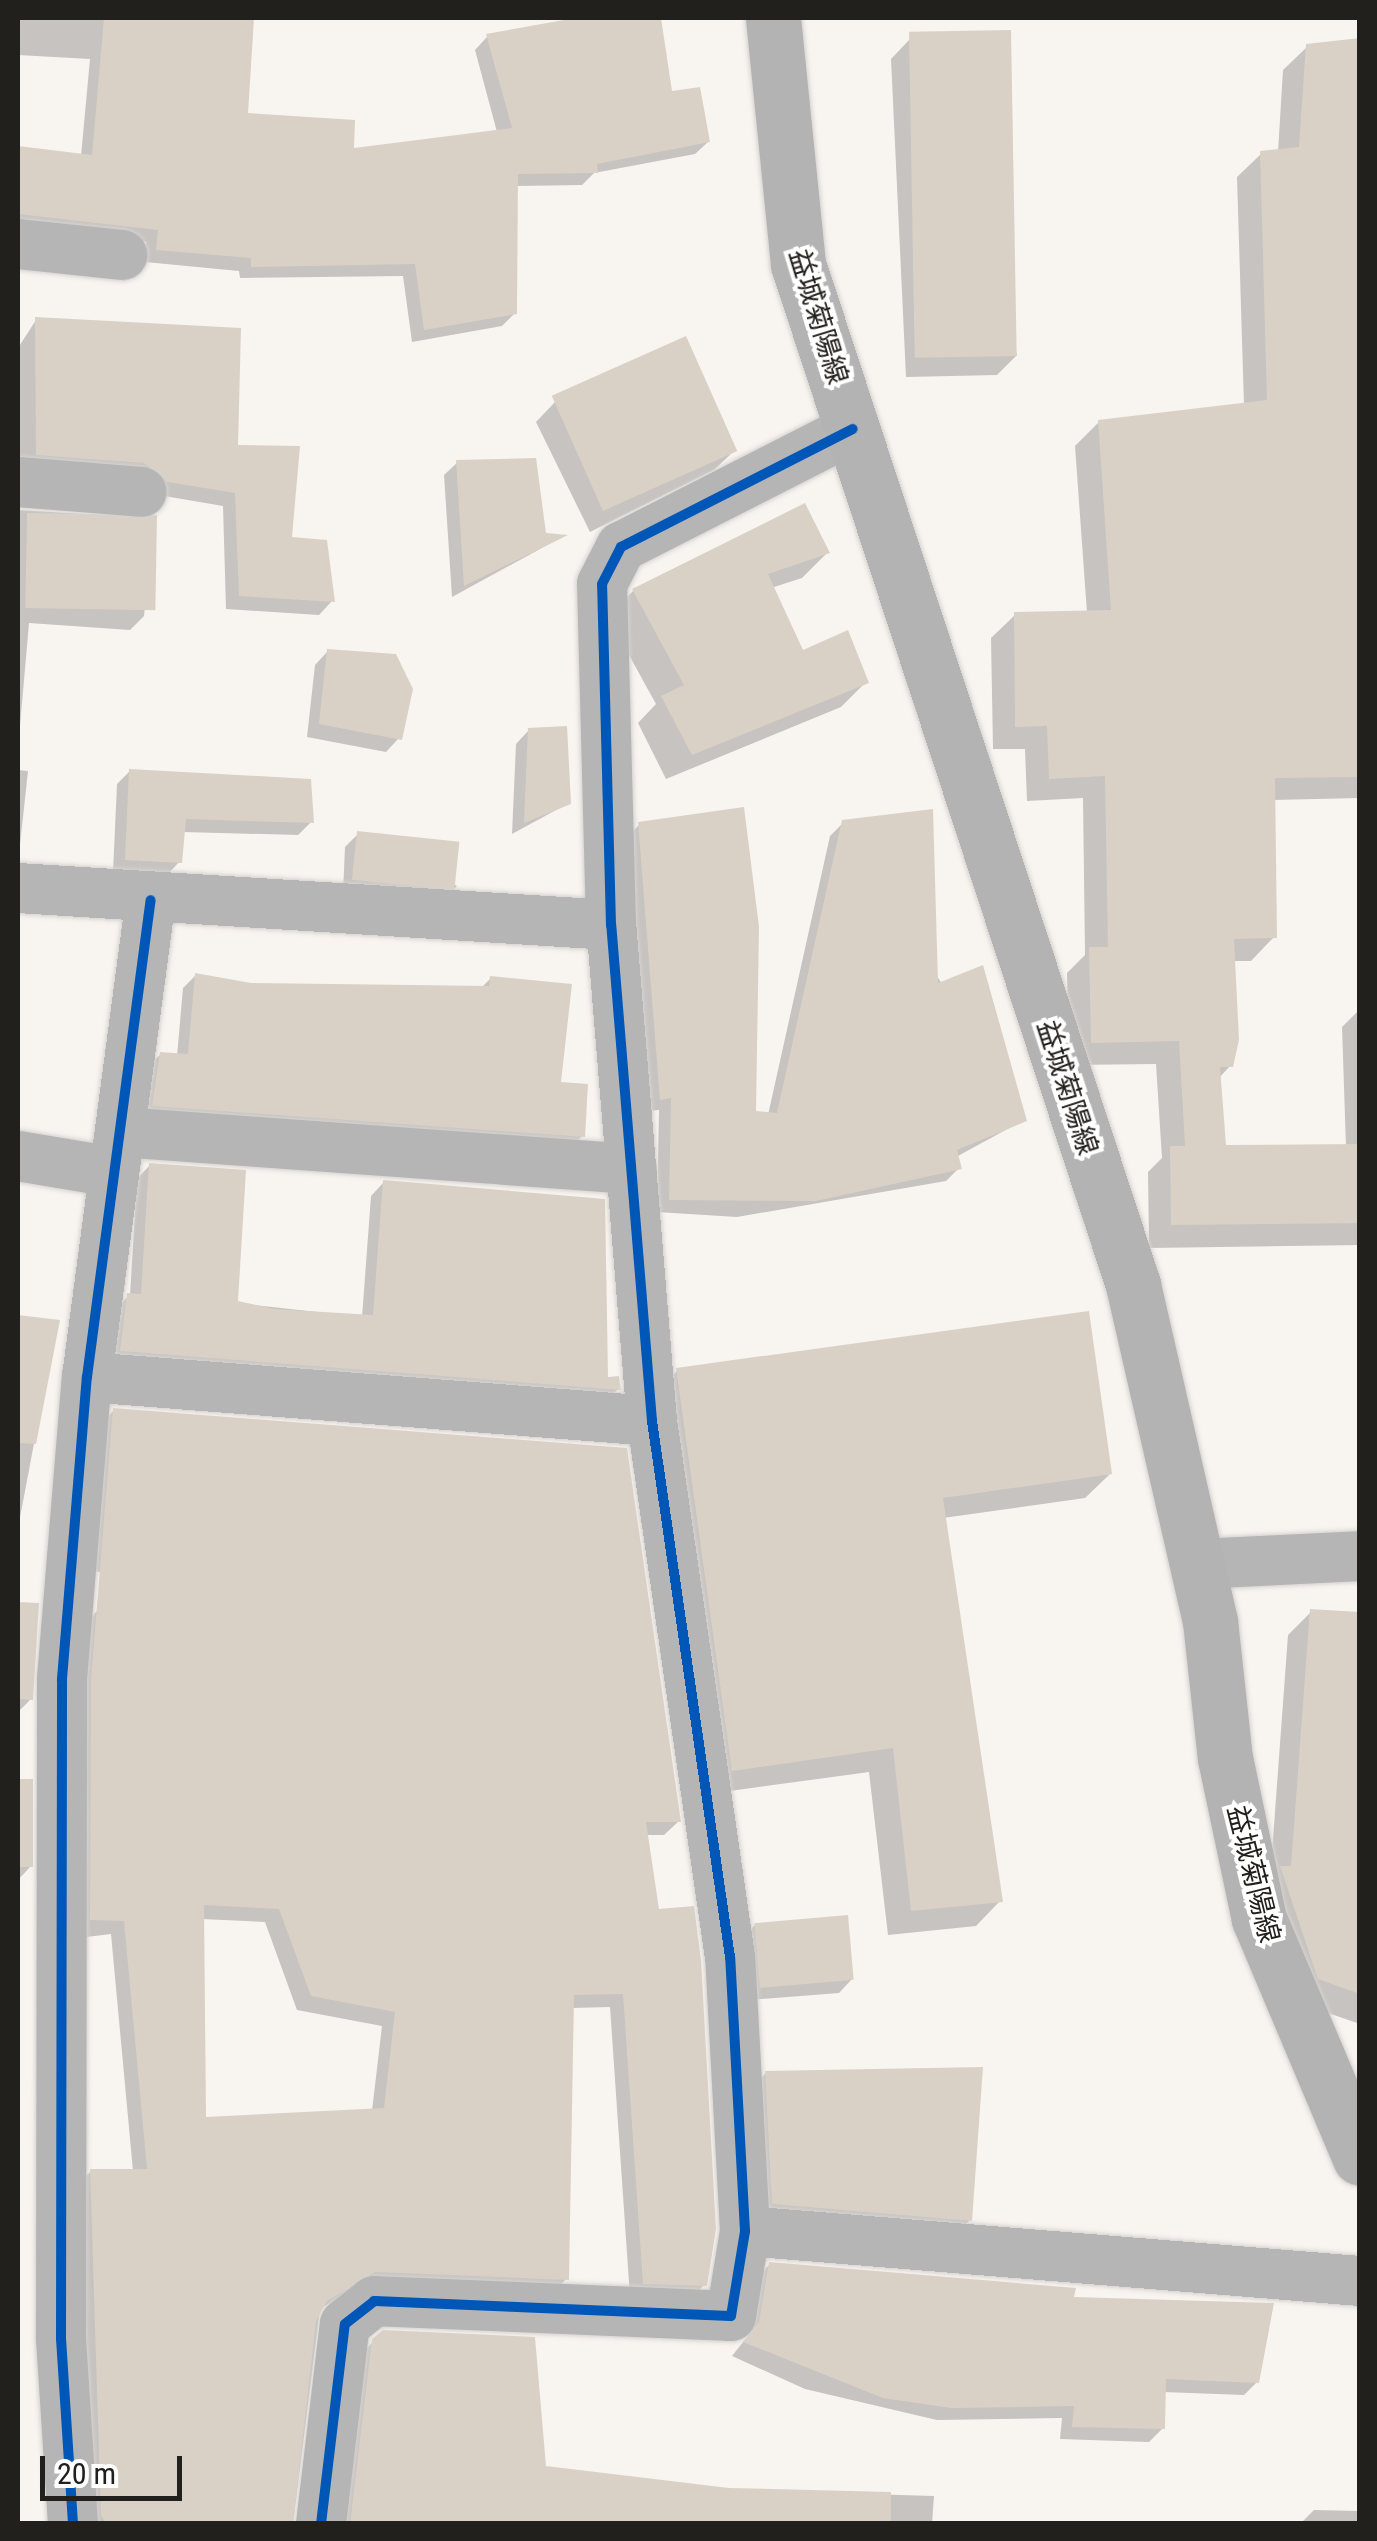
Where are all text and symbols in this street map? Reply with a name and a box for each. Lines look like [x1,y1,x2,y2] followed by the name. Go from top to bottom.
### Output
[781,245,855,389] street label: 益城菊陽線
[1029,1016,1105,1160] street label: 益城菊陽線
[1220,1802,1286,1946] street label: 益城菊陽線
[45,2436,188,2498] scale bar
[57,2456,116,2491] text: 20 m

